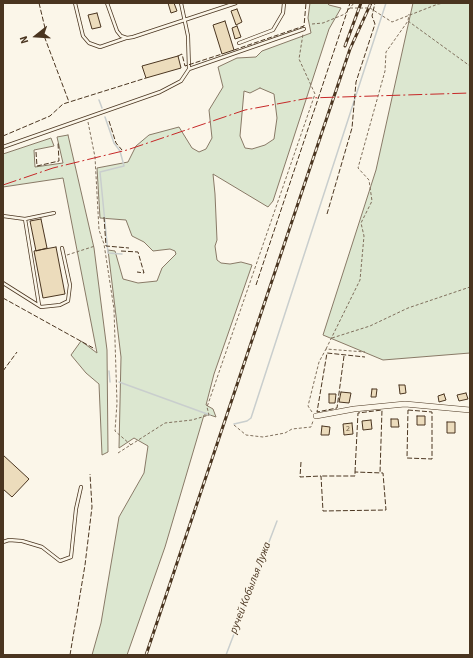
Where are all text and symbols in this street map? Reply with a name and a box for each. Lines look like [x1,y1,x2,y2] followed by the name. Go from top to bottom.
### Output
[16,16,56,56] north arrow
[16,34,32,45] text: N
[346,424,350,434] house number: 2
[227,540,275,636] water label: ручей Кобылья Лужа

